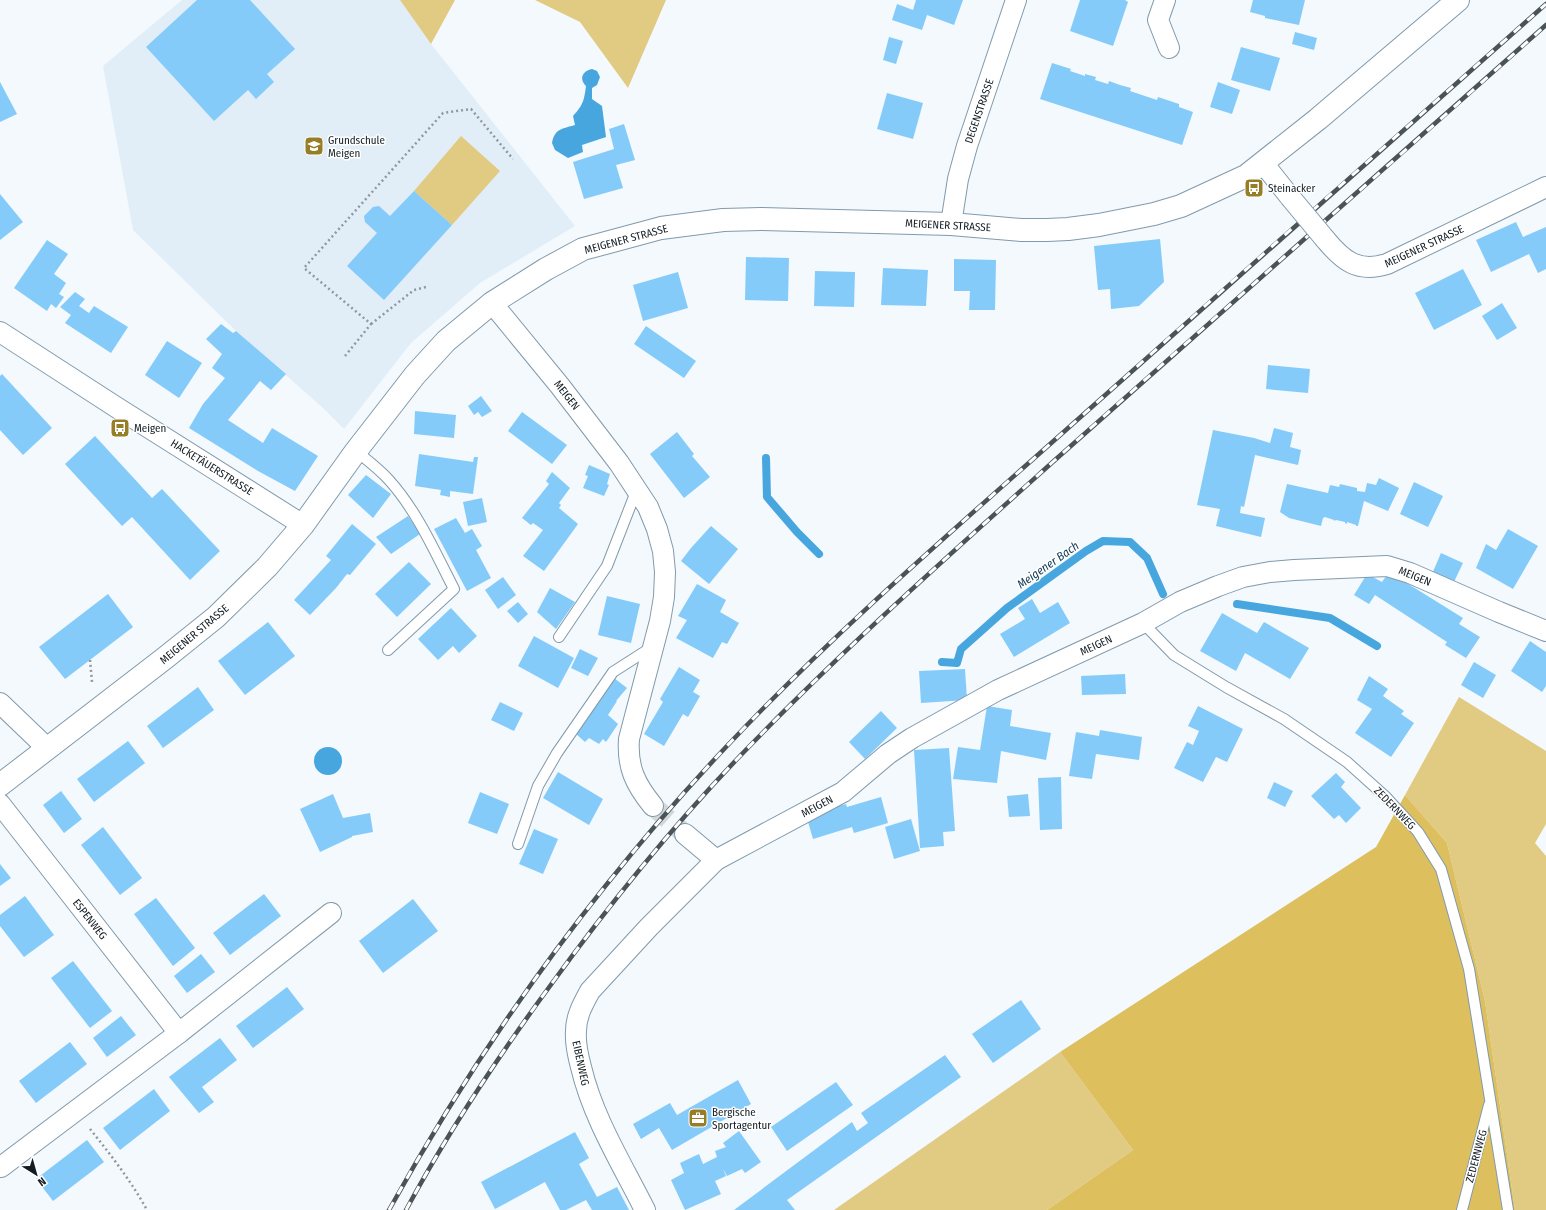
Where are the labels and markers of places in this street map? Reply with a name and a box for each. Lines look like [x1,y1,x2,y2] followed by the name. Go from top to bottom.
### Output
[328,134,385,160] place label: Grundschule Meigen
[303,135,325,157] school or university icon: Grundschule Meigen
[1243,177,1265,199] bus stop icon: Steinacker
[1268,182,1315,195] place label: Steinacker
[109,417,131,439] bus stop icon: Meigen
[134,422,166,435] place label: Meigen
[712,1106,771,1132] place label: Bergische Sportagentur
[687,1107,709,1129] office icon: Bergische Sportagentur

